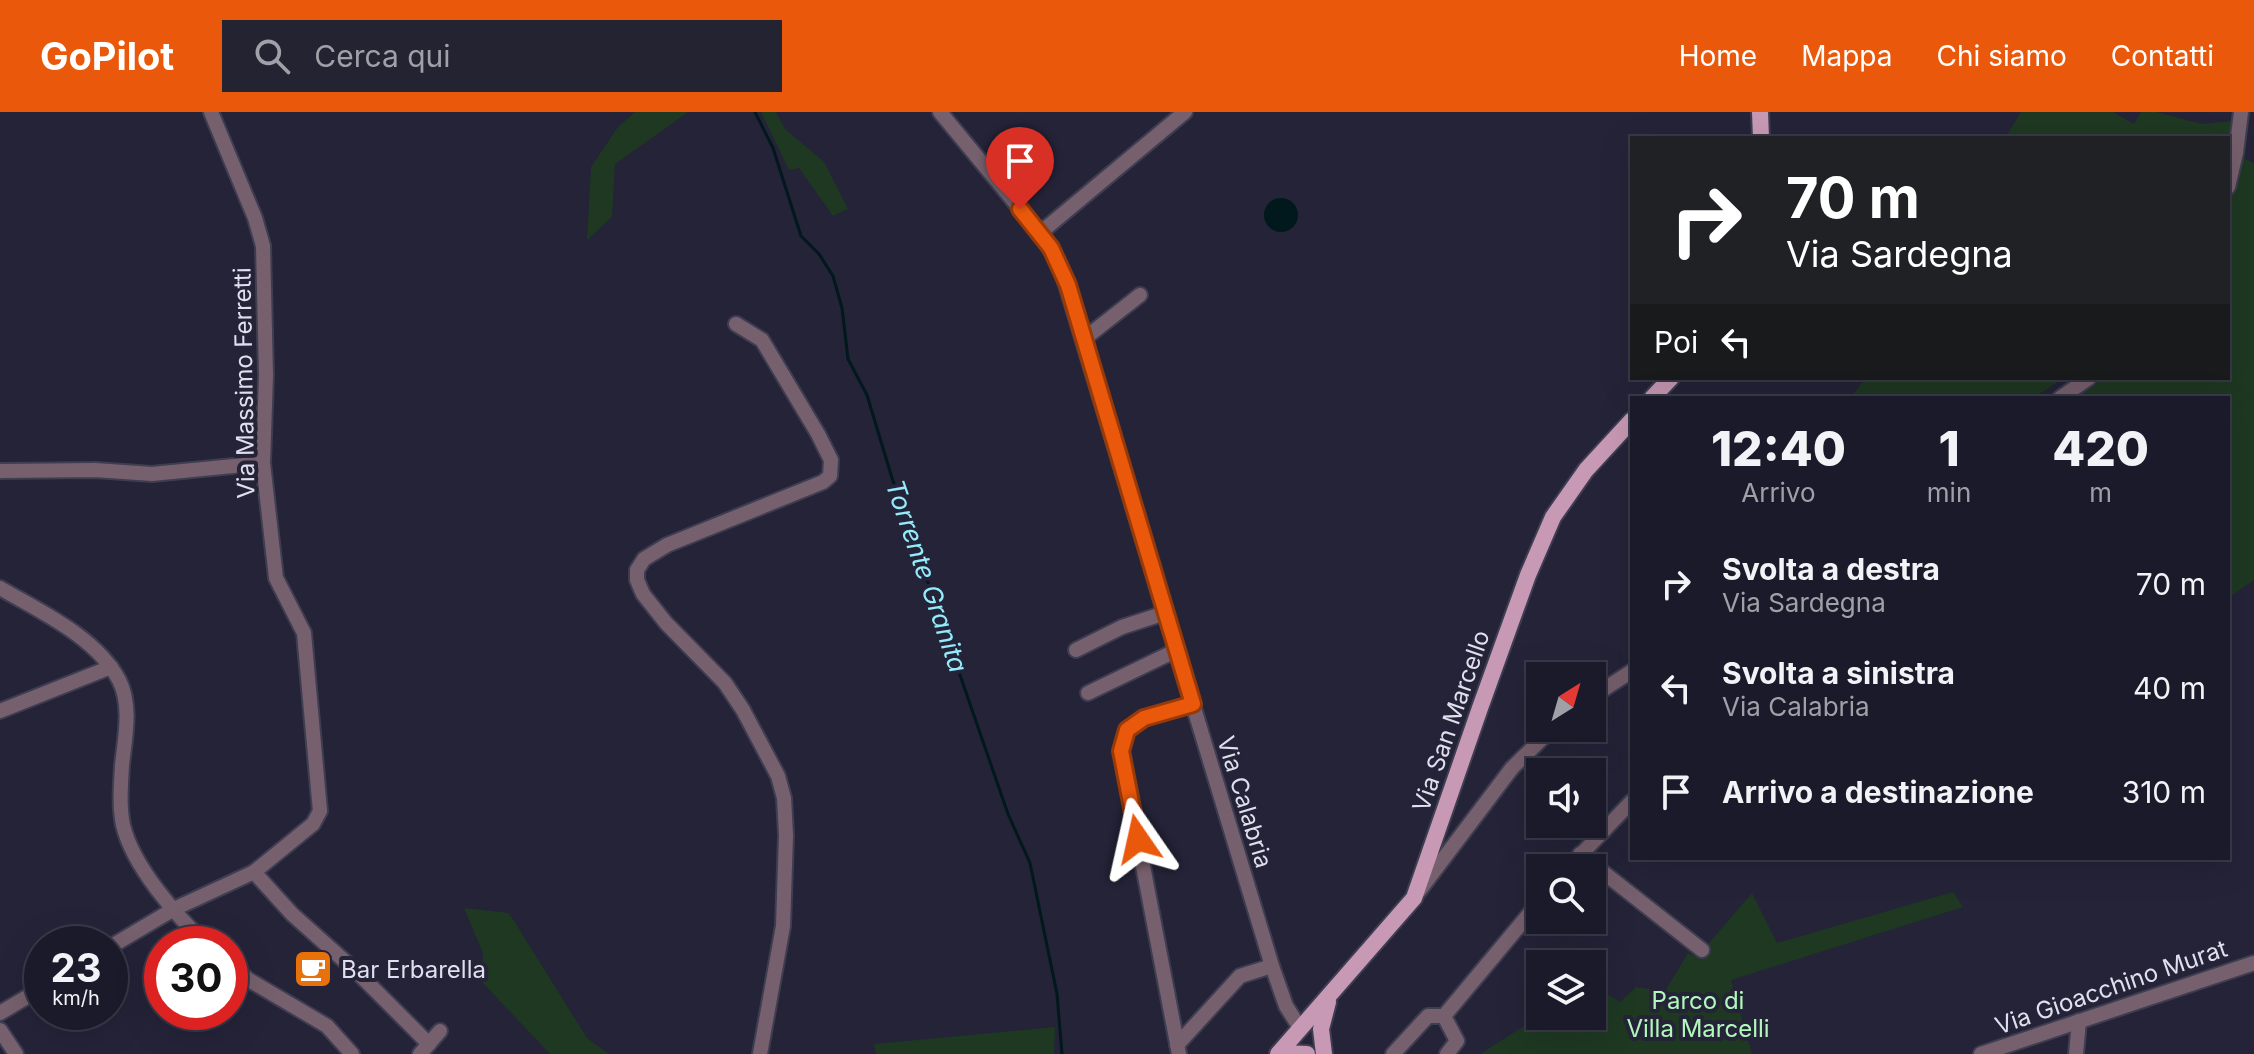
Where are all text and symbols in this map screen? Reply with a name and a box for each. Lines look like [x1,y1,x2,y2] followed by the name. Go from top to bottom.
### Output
[222,20,782,92] search box
[40,33,174,79] text: GoPilot
[250,34,294,78] icon: search
[314,38,451,74] text: Cerca qui
[1679,39,1757,73] text: Home
[1801,39,1893,73] text: Mappa
[1937,39,2067,73] text: Chi siamo
[2111,39,2214,73] text: Contatti
[986,127,1054,209] pin
[998,139,1042,183] icon: arrive
[1786,164,1920,232] text: 70 m
[1654,168,1758,272] icon: right
[1786,232,2013,276] text: Via Sardegna
[227,267,261,499] street label: Via Massimo Ferretti
[1714,320,1758,364] icon: left
[1654,324,1698,360] text: Poi
[1711,419,1846,478] text: 12:40
[1938,419,1960,478] text: 1
[2052,419,2149,478] text: 420
[880,476,974,676] water label: Torrente Granita
[1741,477,1816,508] text: Arrivo
[1927,477,1971,508] text: min
[2089,477,2112,508] text: m
[1722,551,1940,587] text: Svolta a destra
[1654,562,1698,606] icon: right
[2136,566,2206,602] text: 70 m
[1722,587,1886,618] text: Via Sardegna
[1406,626,1496,816] street label: Via San Marcello
[1722,655,1955,691] text: Svolta a sinistra
[1526,662,1606,742] north arrow
[1526,662,1606,1030] map controls
[1654,666,1698,710] icon: left
[2133,670,2206,706] text: 40 m
[1722,691,1870,722] text: Via Calabria
[1211,733,1279,871] street label: Via Calabria
[1526,758,1606,838] button: sound
[1654,770,1698,814] icon: arrive
[1722,774,2034,810] text: Arrivo a destinazione
[2122,774,2206,810] text: 310 m
[1096,797,1180,881] position arrow
[1526,854,1606,934] button: search
[144,926,248,1030] speed limit sign: 30
[1991,934,2231,1040] street label: Via Gioacchino Murat
[50,943,102,992] text: 23
[292,948,334,990] cafe icon: Bar Erbarella
[1526,950,1606,1030] button: layers
[341,955,486,984] place label: Bar Erbarella
[52,986,100,1010] text: km/h
[1626,986,1770,1043] park label: Parco di Villa Marcelli

